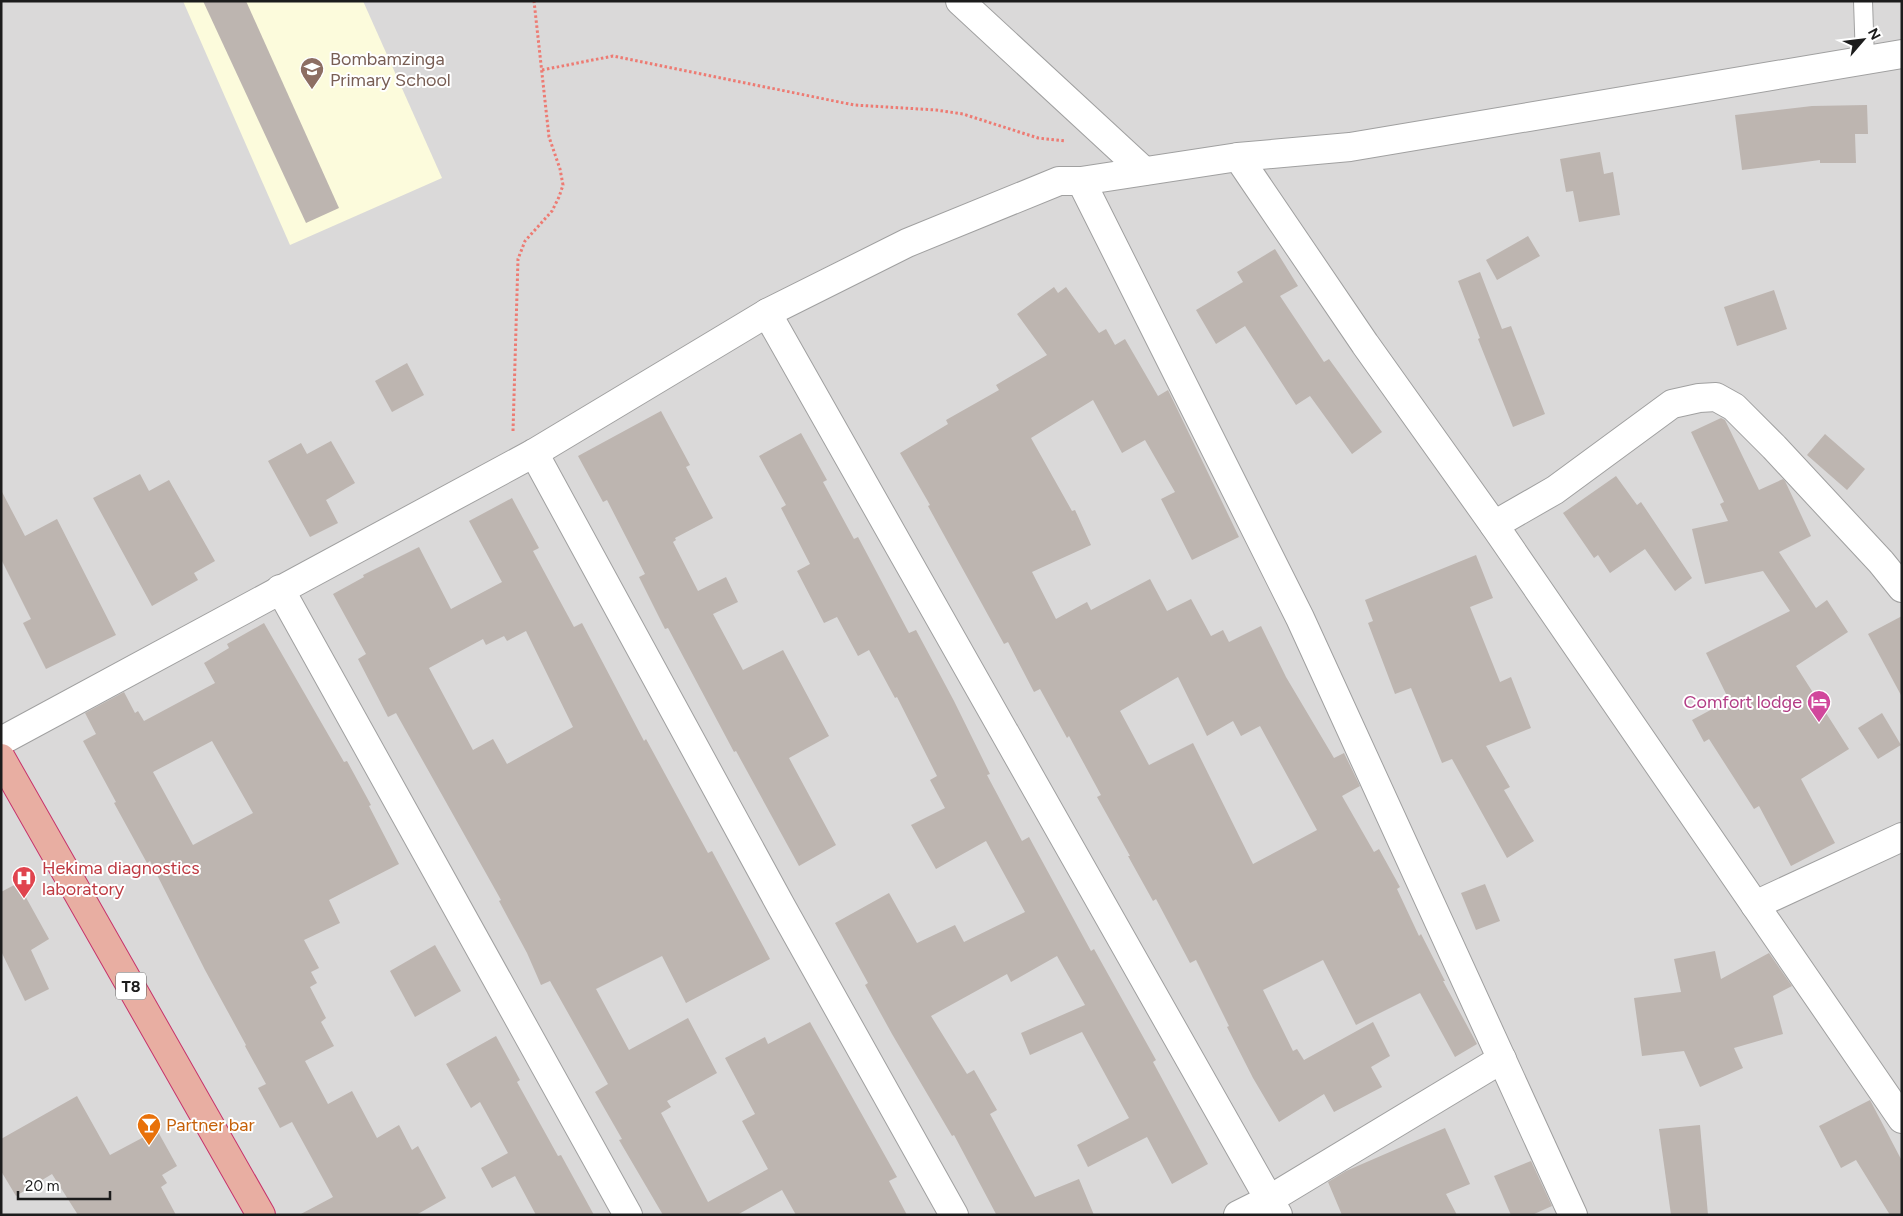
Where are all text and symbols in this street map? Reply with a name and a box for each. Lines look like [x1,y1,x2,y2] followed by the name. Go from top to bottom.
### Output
[1838,15,1888,65] north arrow
[1864,25,1884,43] text: N
[330,48,451,91] place label: Bombamzinga Primary School
[299,56,325,90] school or university icon: Bombamzinga Primary School
[1806,689,1832,723] hotel icon: Comfort lodge
[1684,691,1802,713] place label: Comfort lodge
[42,857,200,900] place label: Hekima diagnostics laboratory
[11,865,37,899] hospital icon: Hekima diagnostics laboratory
[116,972,146,999] road number: T8
[136,1112,162,1146] bar icon: Partner bar
[166,1114,255,1136] place label: Partner bar
[18,1168,110,1200] scale bar
[25,1177,59,1195] text: 20 m

